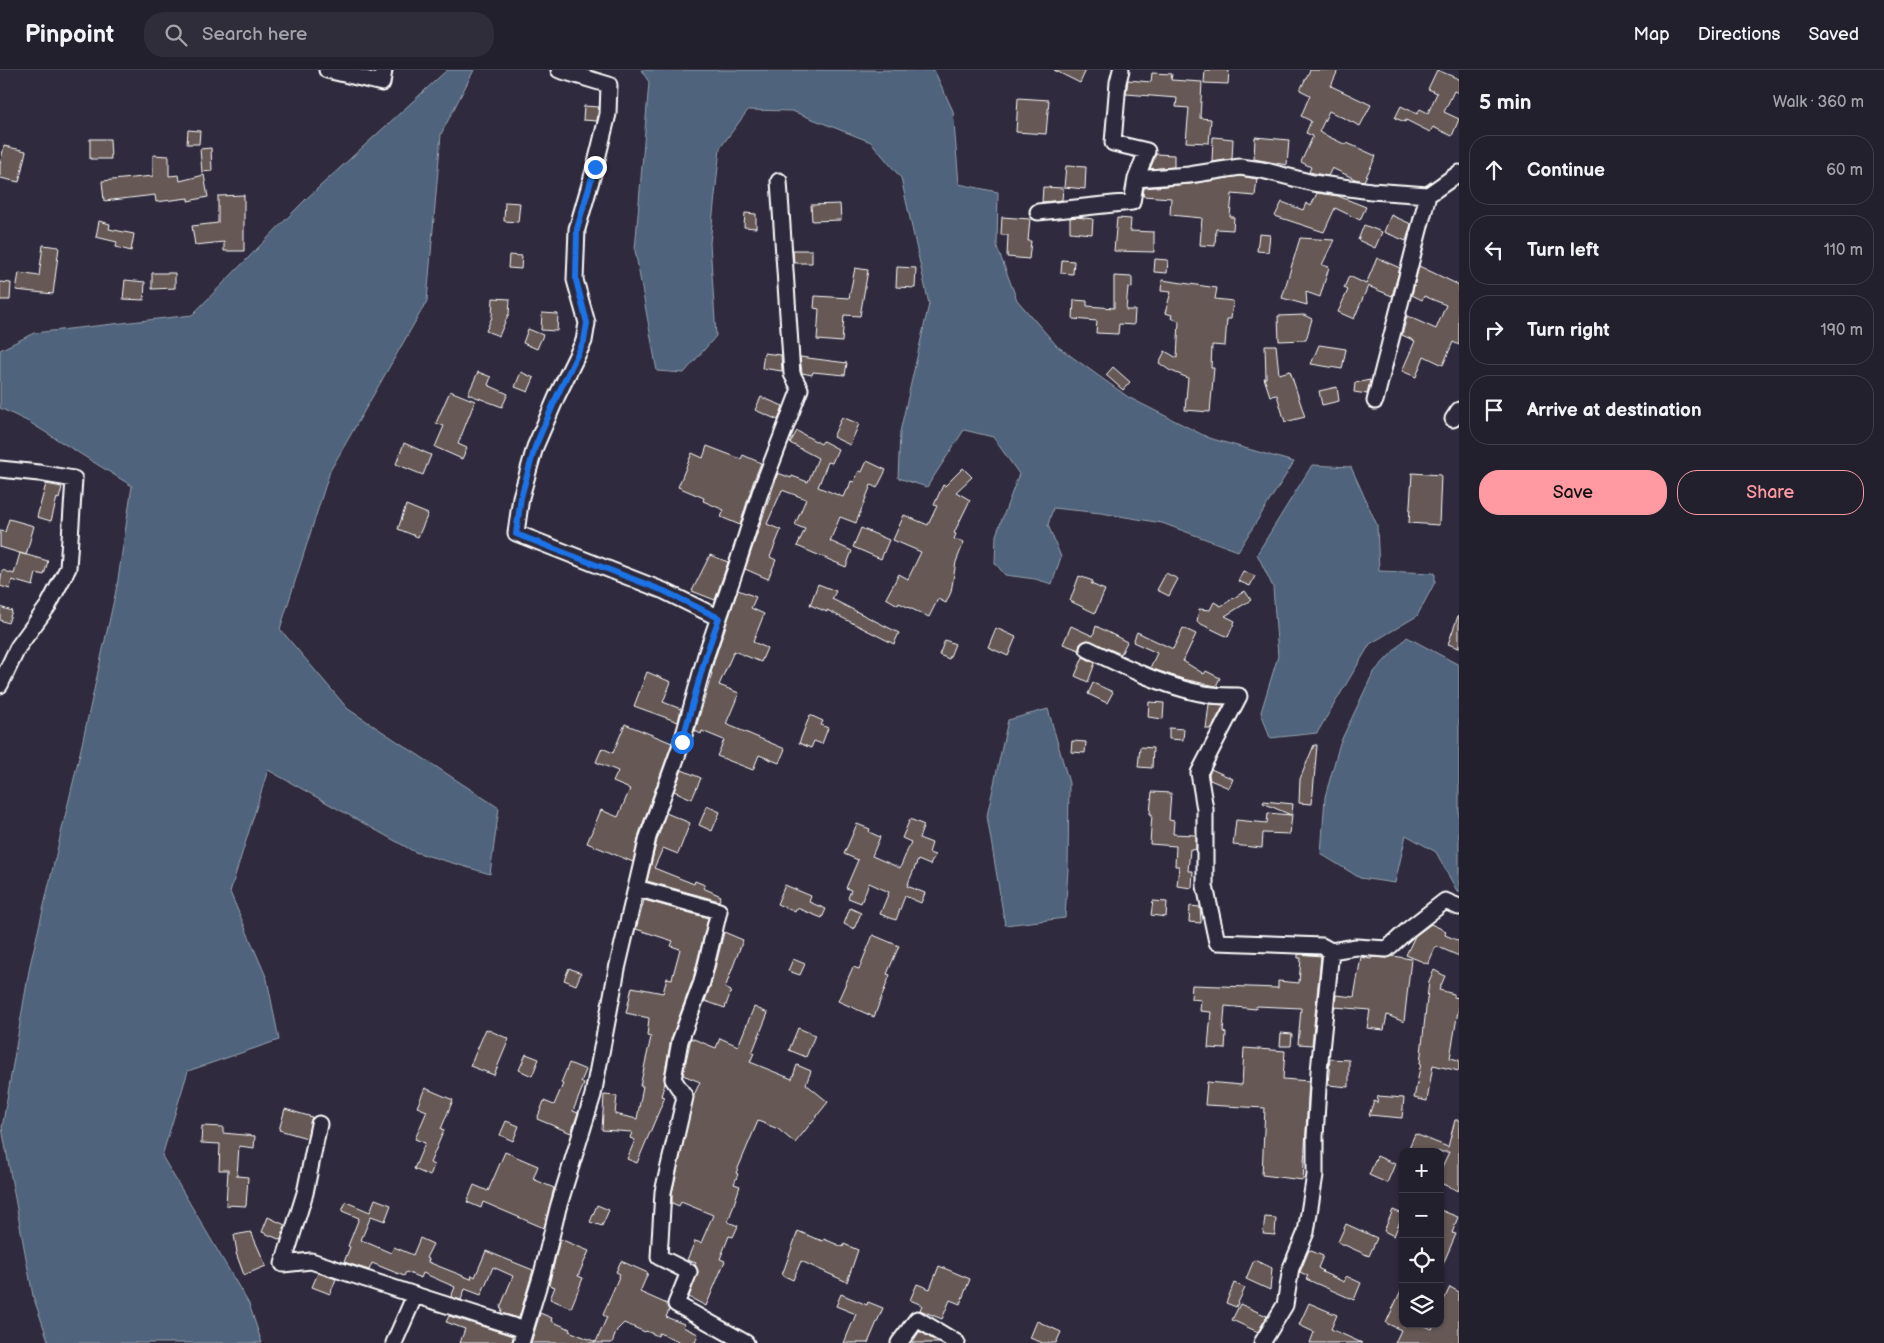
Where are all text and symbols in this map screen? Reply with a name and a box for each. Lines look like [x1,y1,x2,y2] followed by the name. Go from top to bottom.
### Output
[144,12,494,57] search box
[25,20,114,49] text: Pinpoint
[162,21,190,49] icon: search
[202,23,307,46] text: Search here
[1634,24,1670,45] text: Map
[1698,24,1780,45] text: Directions
[1808,24,1859,45] text: Saved
[1479,90,1532,115] text: 5 min
[1773,93,1864,112] text: Walk · 360 m
[584,156,607,179] route end
[1480,156,1508,184] icon: ahead
[1527,159,1605,182] text: Continue
[1826,161,1863,180] text: 60 m
[1480,236,1508,264] icon: left
[1527,239,1599,262] text: Turn left
[1824,241,1863,260] text: 110 m
[1480,316,1508,344] icon: right
[1527,319,1610,342] text: Turn right
[1821,321,1863,340] text: 190 m
[1480,396,1508,424] icon: arrive
[1527,399,1702,422] text: Arrive at destination
[1479,470,1667,515] button: Save
[1677,470,1864,515] button: Share
[671,731,694,754] route start
[1399,1148,1444,1328] map controls
[1399,1148,1444,1193] button: +
[1399,1193,1444,1238] button: −
[1399,1238,1444,1283] button: locate
[1399,1283,1444,1328] button: layers

